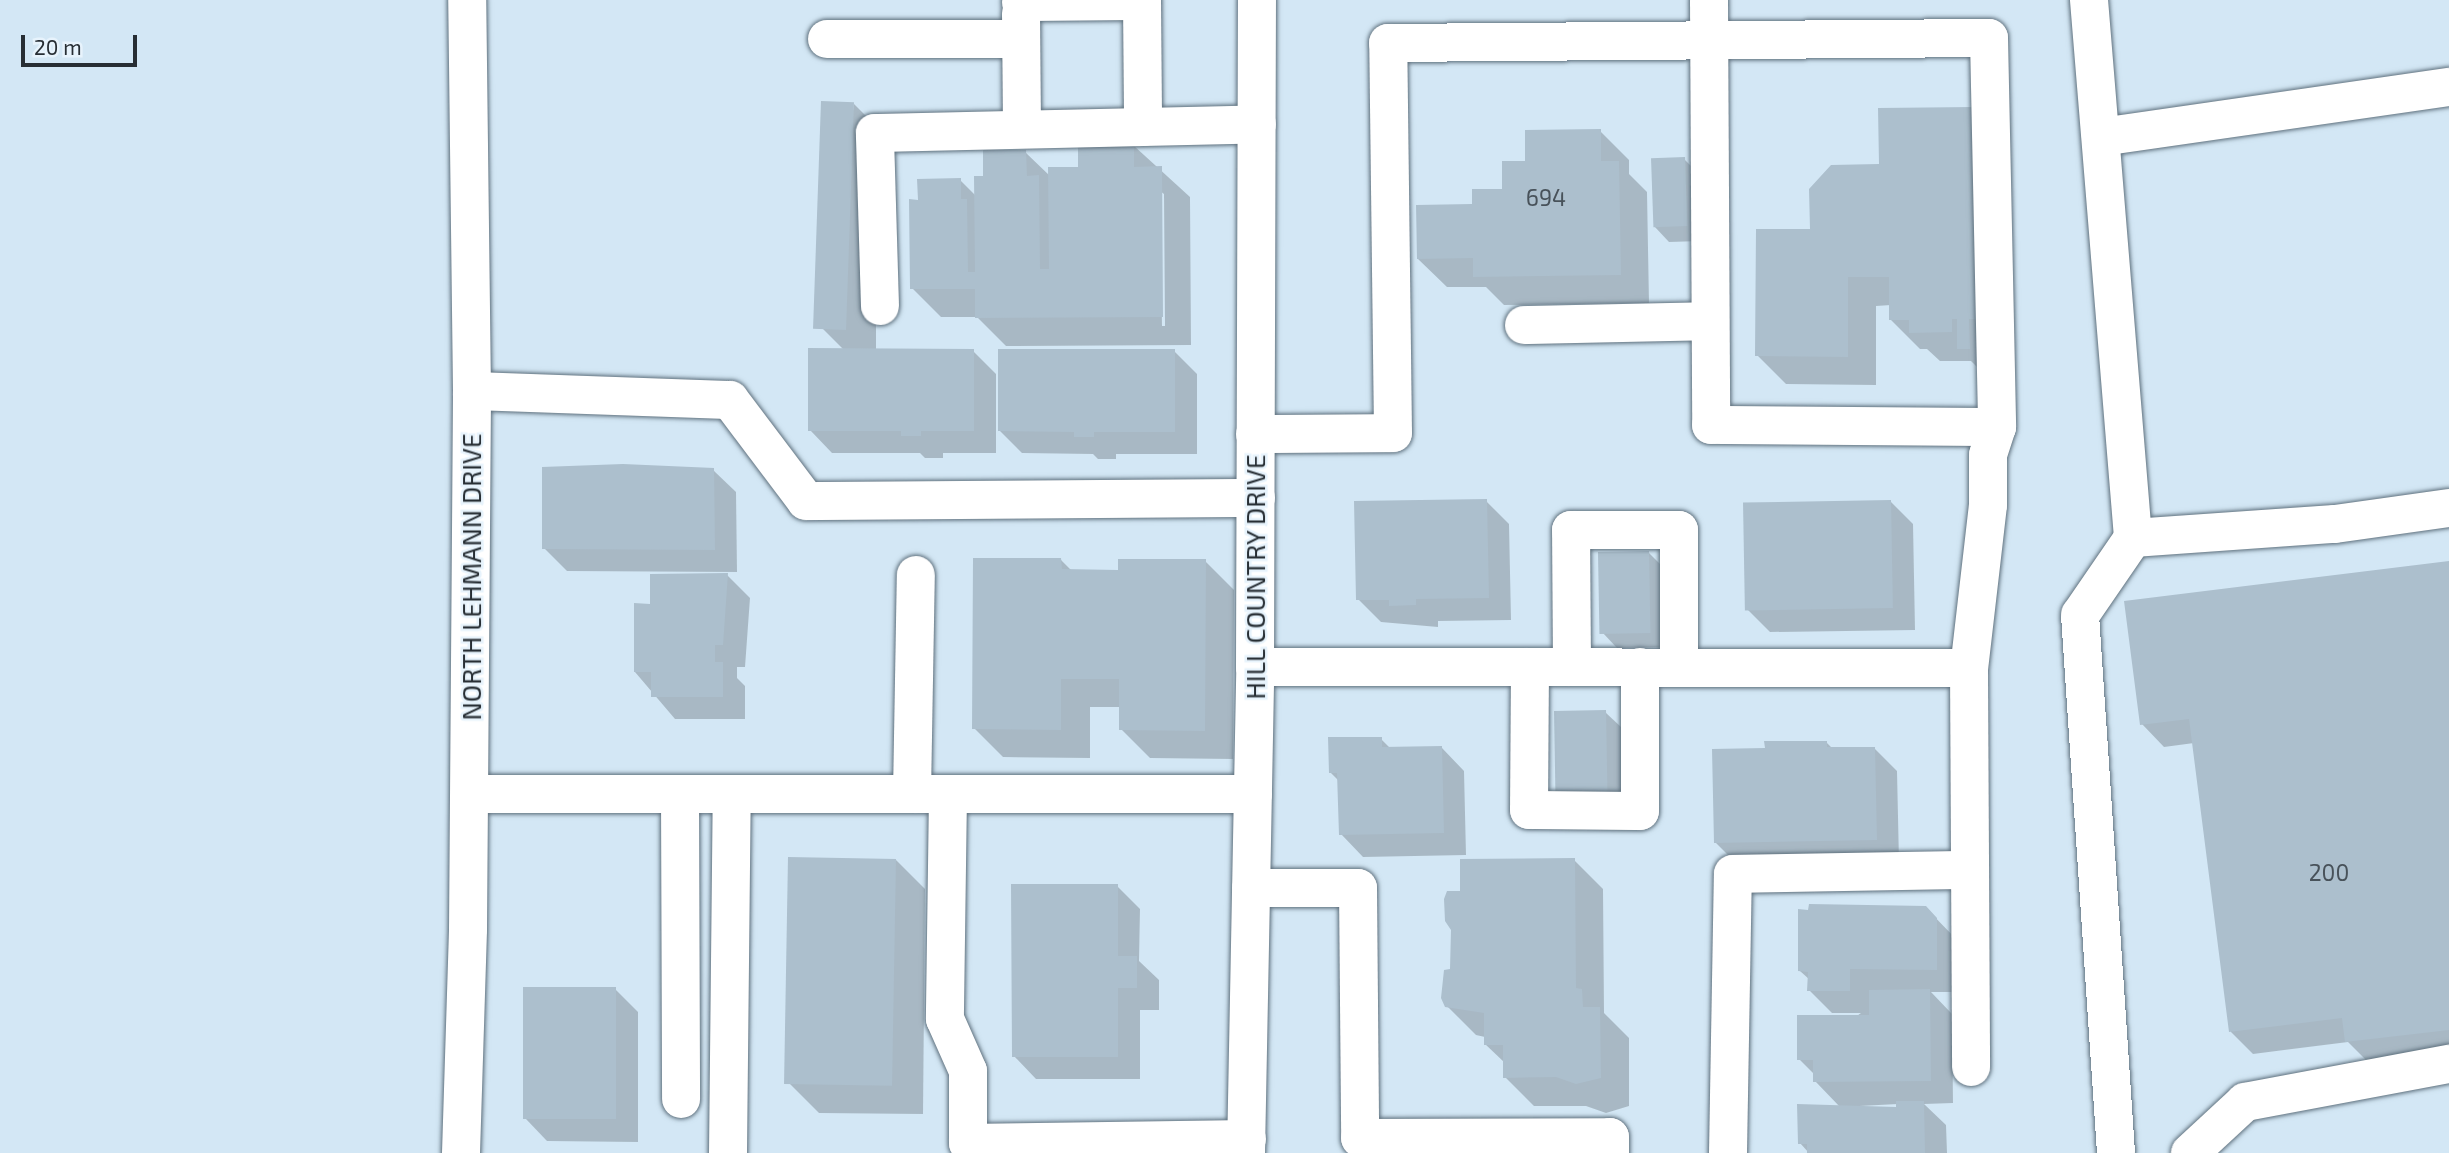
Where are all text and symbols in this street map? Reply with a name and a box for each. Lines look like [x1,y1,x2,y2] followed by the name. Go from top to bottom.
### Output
[24,21,140,65] scale bar
[34,34,82,59] text: 20 m
[1526,183,1566,211] house number: 694
[455,433,487,721] street label: NORTH LEHMANN DRIVE
[1239,454,1271,700] street label: HILL COUNTRY DRIVE
[2309,858,2349,886] house number: 200

